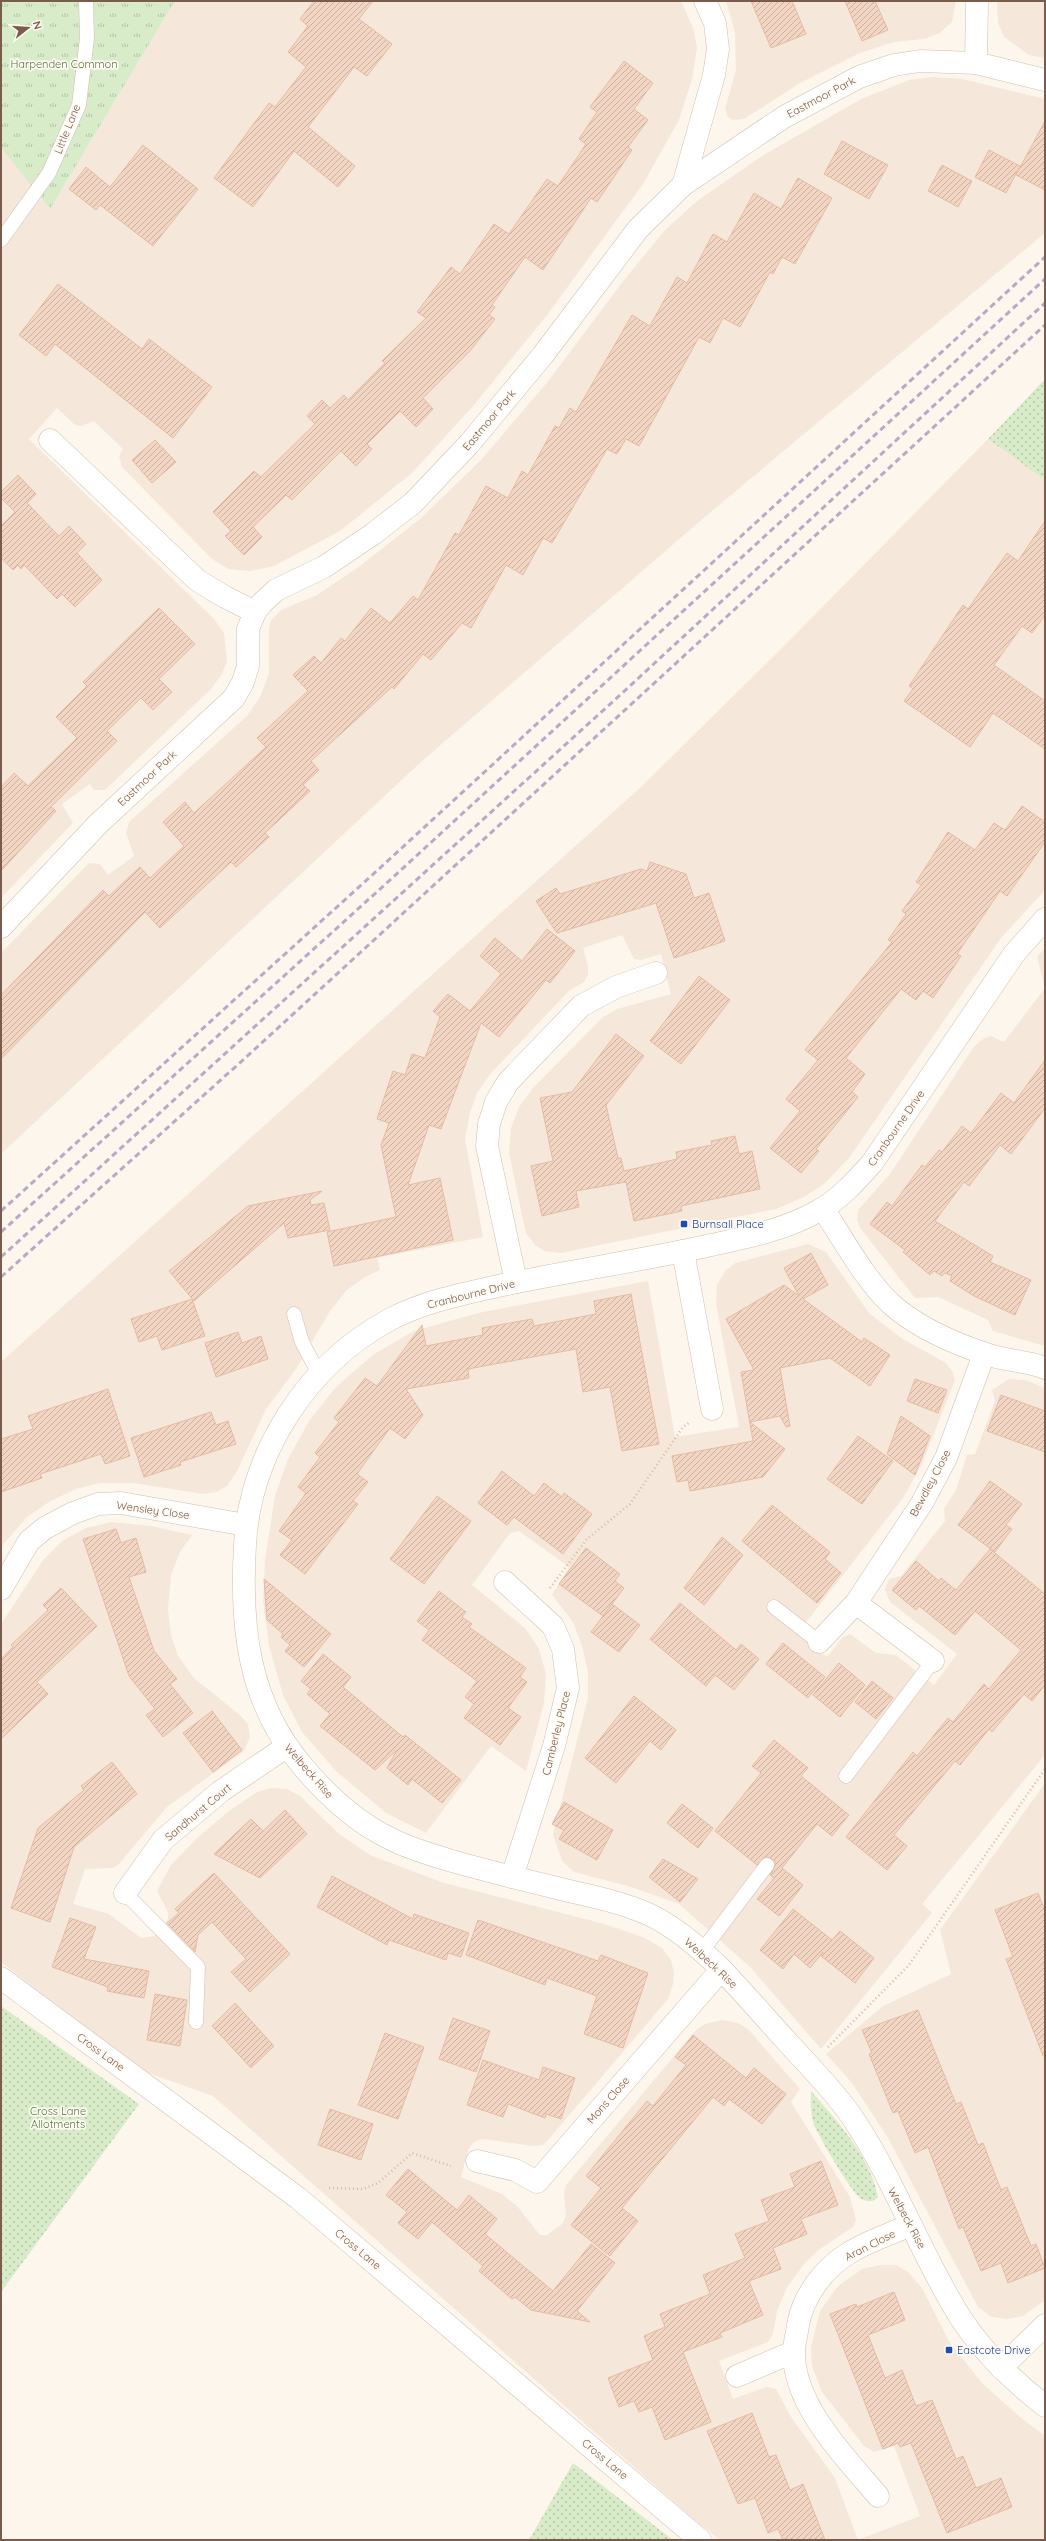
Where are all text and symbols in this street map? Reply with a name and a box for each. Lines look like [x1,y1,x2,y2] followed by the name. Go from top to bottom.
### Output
[8,8,48,48] north arrow
[30,19,45,31] text: N
[10,57,118,71] park label: Harpenden Common
[784,73,858,121] street label: Eastmoor Park
[51,102,83,156] street label: Little Lane
[459,386,519,453] street label: Eastmoor Park
[115,747,180,809] street label: Eastmoor Park
[864,1087,928,1169] street label: Cranbourne Drive
[692,1217,764,1231] place label: Burnsall Place
[679,1219,689,1229] marker: Burnsall Place
[426,1276,516,1312] street label: Cranbourne Drive
[907,1447,953,1519] street label: Bewdley Close
[116,1498,190,1522] street label: Wensley Close
[539,1689,573,1777] street label: Camberley Place
[281,1741,337,1801] street label: Welbeck Rise
[162,1780,234,1844] street label: Sandhurst Court
[681,1935,741,1991] street label: Welbeck Rise
[74,2030,128,2074] street label: Cross Lane
[584,2074,632,2126] street label: Mons Close
[30,2104,86,2131] park label: Cross Lane Allotments
[885,2185,929,2251] street label: Welbeck Rise
[332,2226,384,2272] street label: Cross Lane
[842,2226,898,2264] street label: Aran Close
[957,2343,1030,2357] place label: Eastcote Drive
[944,2345,954,2355] marker: Eastcote Drive
[579,2436,631,2482] street label: Cross Lane

